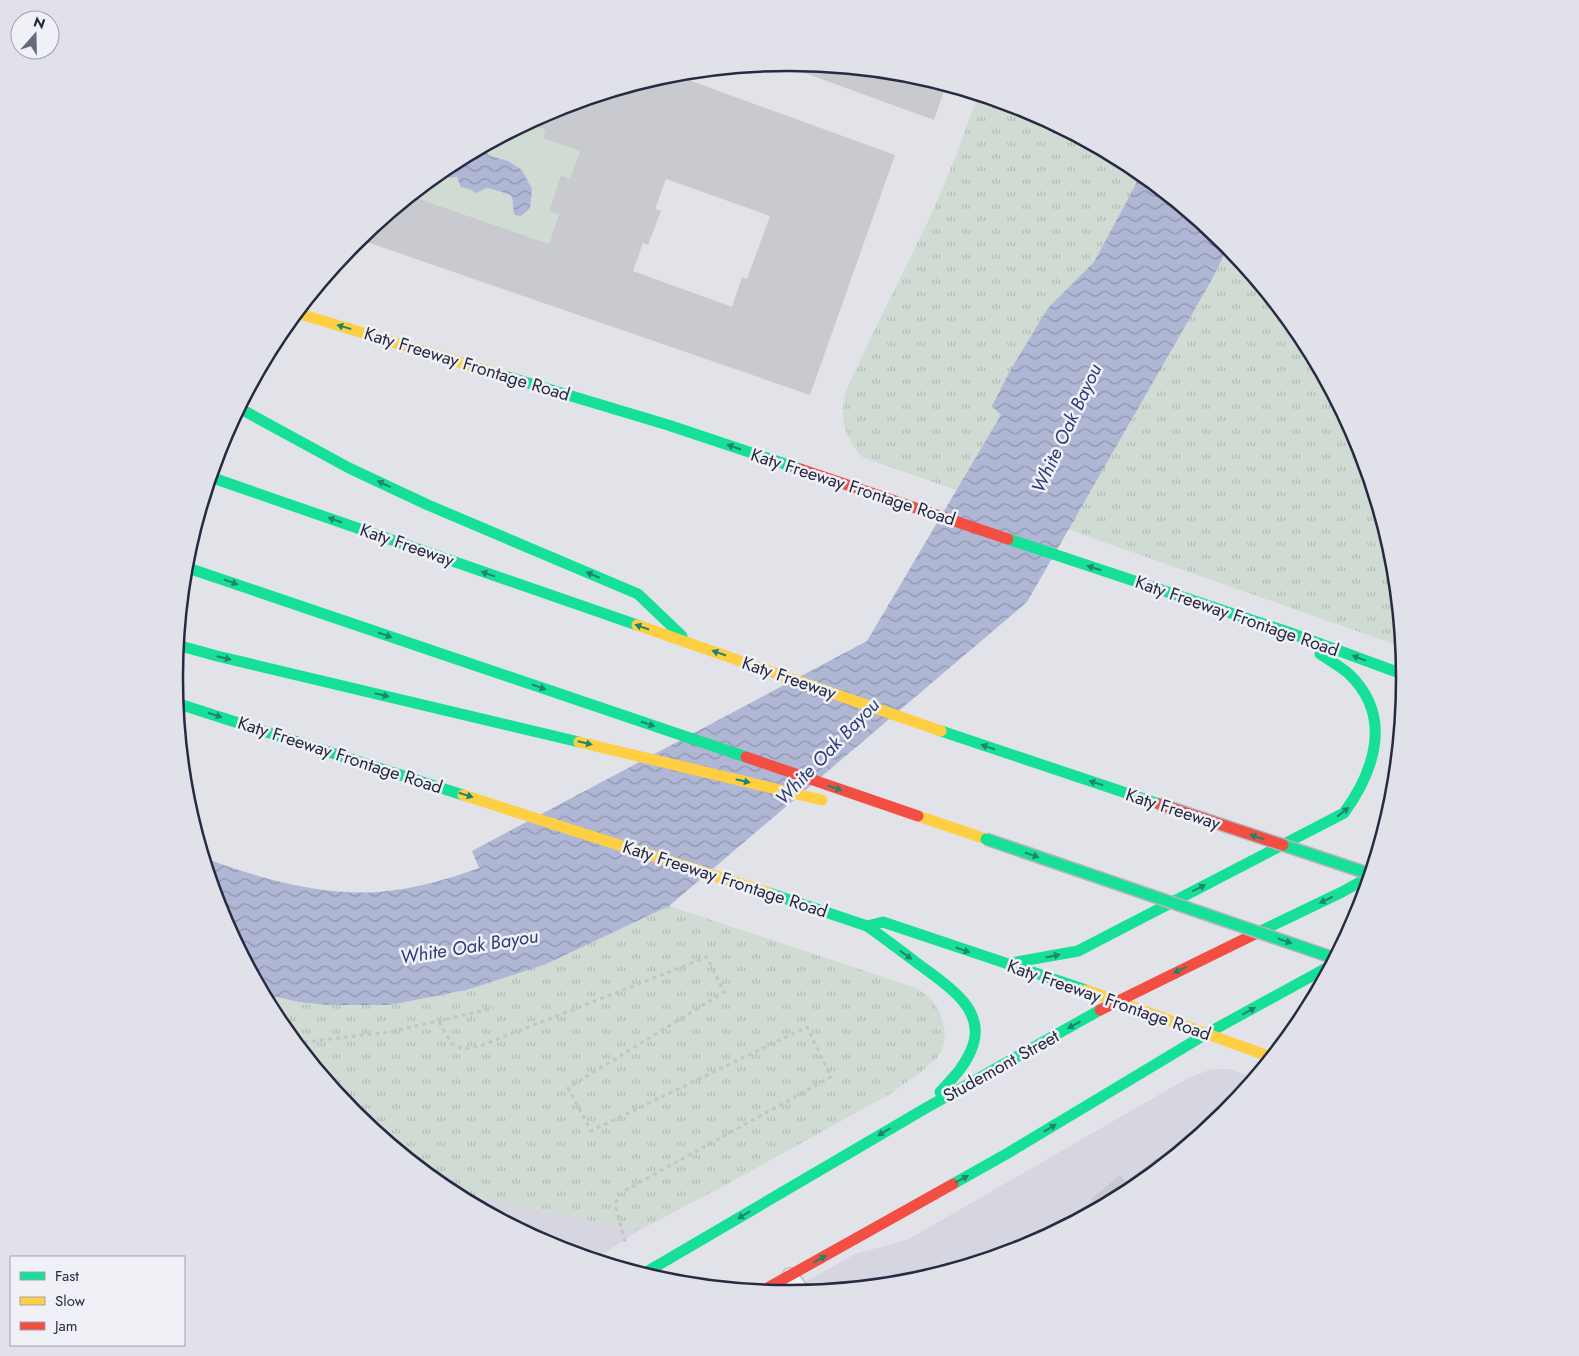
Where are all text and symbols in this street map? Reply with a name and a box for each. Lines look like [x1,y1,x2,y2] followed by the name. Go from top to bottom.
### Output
[10,10,60,60] north arrow
[31,11,48,34] text: N
[361,320,573,408] street label: Katy Freeway Frontage Road
[337,322,352,330] one-way arrow
[1025,359,1108,497] water label: White Oak Bayou
[747,442,959,532] street label: Katy Freeway Frontage Road
[726,443,741,451] one-way arrow
[377,480,391,488] one-way arrow
[327,516,342,524] one-way arrow
[356,517,458,573] street label: Katy Freeway
[1087,563,1102,571] one-way arrow
[481,569,496,577] one-way arrow
[1132,569,1342,663] street label: Katy Freeway Frontage Road
[586,570,600,578] one-way arrow
[224,579,239,587] one-way arrow
[634,623,649,631] one-way arrow
[378,631,393,639] one-way arrow
[711,649,726,656] one-way arrow
[738,650,840,706] street label: Katy Freeway
[217,654,232,662] one-way arrow
[1351,654,1366,662] one-way arrow
[532,683,547,691] one-way arrow
[375,691,390,699] one-way arrow
[769,692,886,811] water label: White Oak Bayou
[234,710,446,800] street label: Katy Freeway Frontage Road
[207,712,222,719] one-way arrow
[641,721,656,728] one-way arrow
[577,739,592,747] one-way arrow
[980,743,995,750] one-way arrow
[735,777,750,785] one-way arrow
[1088,779,1103,787] one-way arrow
[1122,781,1224,837] street label: Katy Freeway
[828,784,843,792] one-way arrow
[458,792,473,800] one-way arrow
[1336,807,1349,817] one-way arrow
[1250,832,1265,840] one-way arrow
[619,834,831,924] street label: Katy Freeway Frontage Road
[1024,851,1039,859] one-way arrow
[1192,884,1207,892] one-way arrow
[1319,896,1333,904] one-way arrow
[398,922,540,971] water label: White Oak Bayou
[1278,937,1293,945] one-way arrow
[956,946,971,954] one-way arrow
[899,950,913,960] one-way arrow
[1045,951,1061,959] one-way arrow
[1004,953,1214,1047] street label: Katy Freeway Frontage Road
[1173,966,1187,974] one-way arrow
[1241,1007,1256,1015] one-way arrow
[1066,1021,1081,1029] one-way arrow
[938,1023,1064,1109] street label: Studemont Street
[1043,1124,1056,1133] one-way arrow
[878,1128,891,1137] one-way arrow
[955,1175,968,1184] one-way arrow
[738,1210,751,1219] one-way arrow
[813,1255,827,1263] one-way arrow
[10,1256,185,1346] legend
[55,1265,79,1287] text: Fast
[55,1290,86,1312] text: Slow
[53,1315,78,1337] text: Jam

